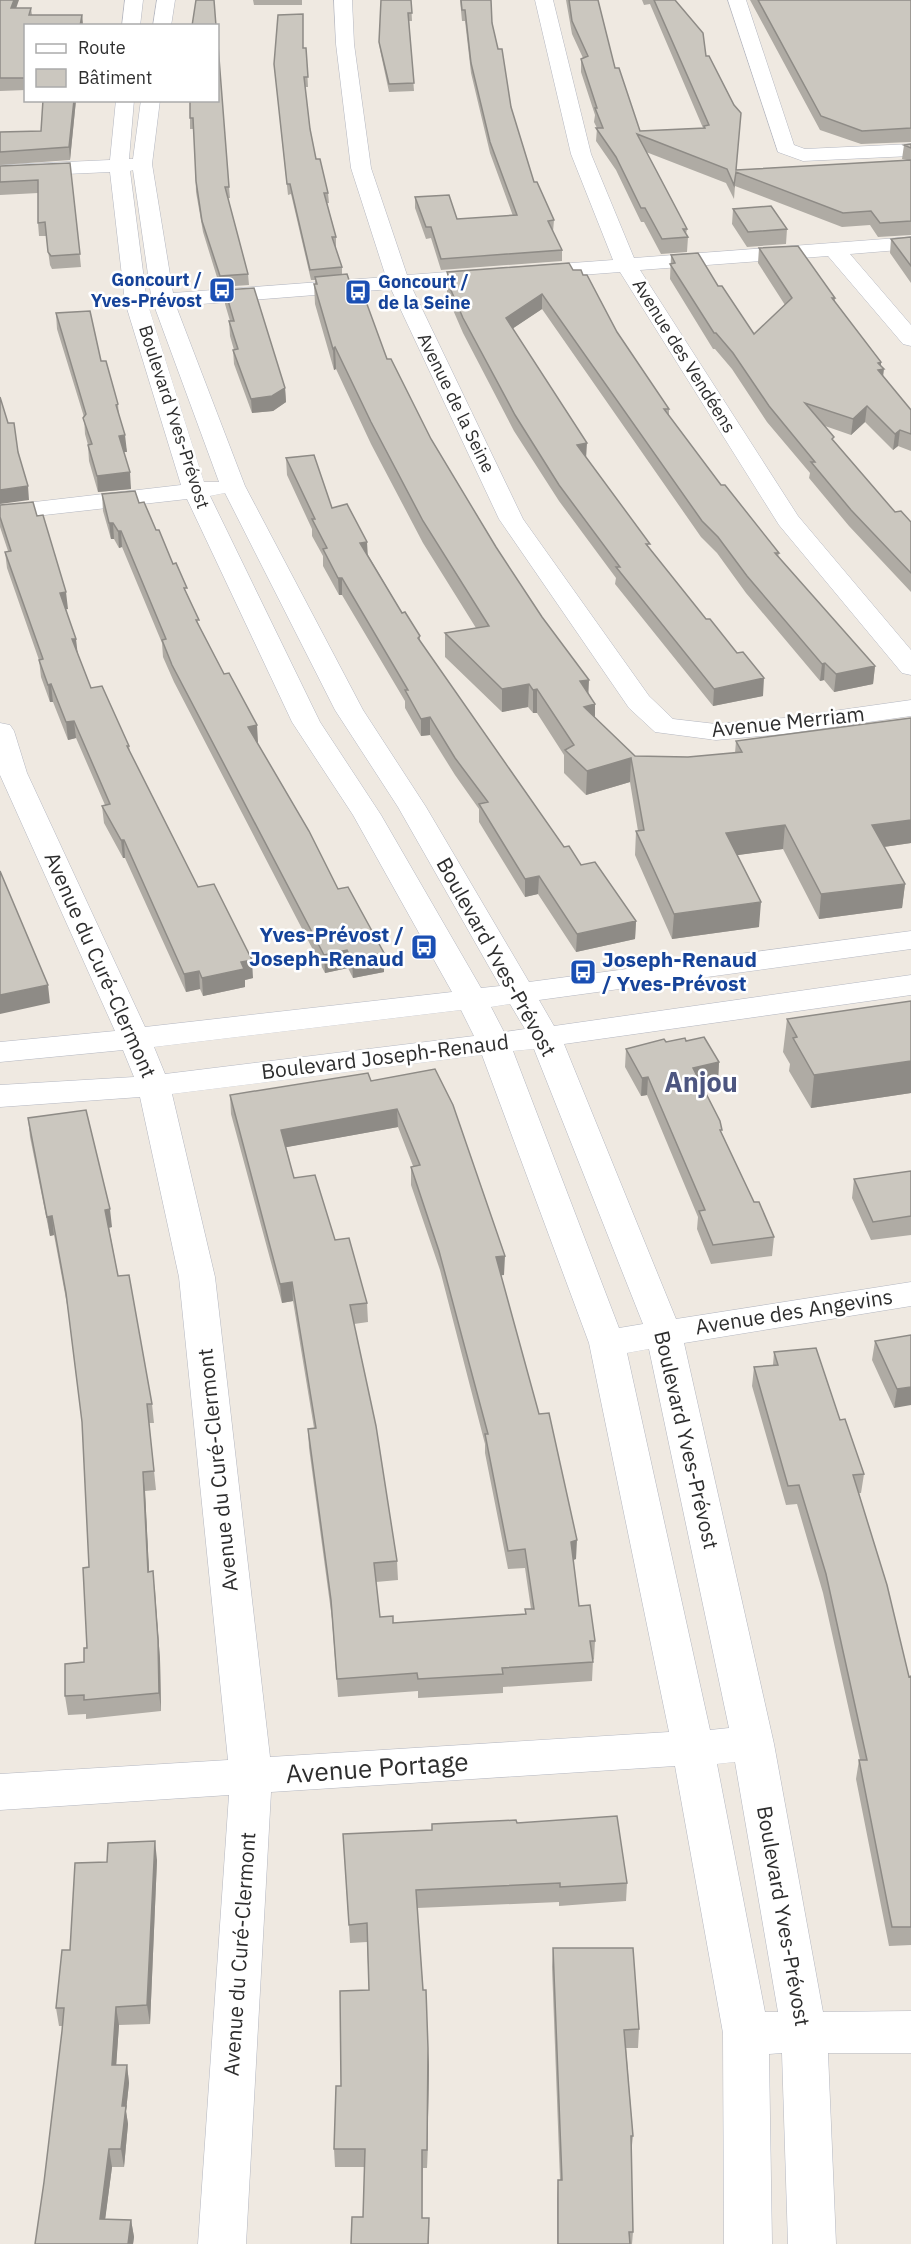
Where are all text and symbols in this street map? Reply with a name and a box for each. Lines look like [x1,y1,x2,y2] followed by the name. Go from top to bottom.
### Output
[24,24,219,102] legend
[78,36,126,59] text: Route
[78,66,152,89] text: Bâtiment
[91,268,202,312] place label: Goncourt / Yves-Prévost
[378,270,471,314] place label: Goncourt / de la Seine
[628,274,741,437] street label: Avenue des Vendéens
[207,275,237,305] bus stop icon: Goncourt / Yves-Prévost
[343,277,373,307] bus stop icon: Goncourt / de la Seine
[134,322,215,511] street label: Boulevard Yves-Prévost
[413,329,500,477] street label: Avenue de la Seine
[710,699,866,743] street label: Avenue Merriam
[38,847,163,1082] street label: Avenue du Curé-Clermont
[430,852,563,1061] street label: Boulevard Yves-Prévost
[249,920,404,972] place label: Yves-Prévost / Joseph-Renaud
[409,932,439,962] bus stop icon: Yves-Prévost / Joseph-Renaud
[602,945,757,997] place label: Joseph-Renaud / Yves-Prévost
[568,957,598,987] bus stop icon: Joseph-Renaud / Yves-Prévost
[260,1027,510,1085] street label: Boulevard Joseph-Renaud
[664,1064,738,1099] district label: Anjou
[693,1282,895,1340] street label: Avenue des Angevins
[648,1328,726,1552] street label: Boulevard Yves-Prévost
[190,1347,244,1593] street label: Avenue du Curé-Clermont
[284,1744,470,1790] street label: Avenue Portage
[751,1803,817,2028] street label: Boulevard Yves-Prévost
[217,1831,261,2077] street label: Avenue du Curé-Clermont

